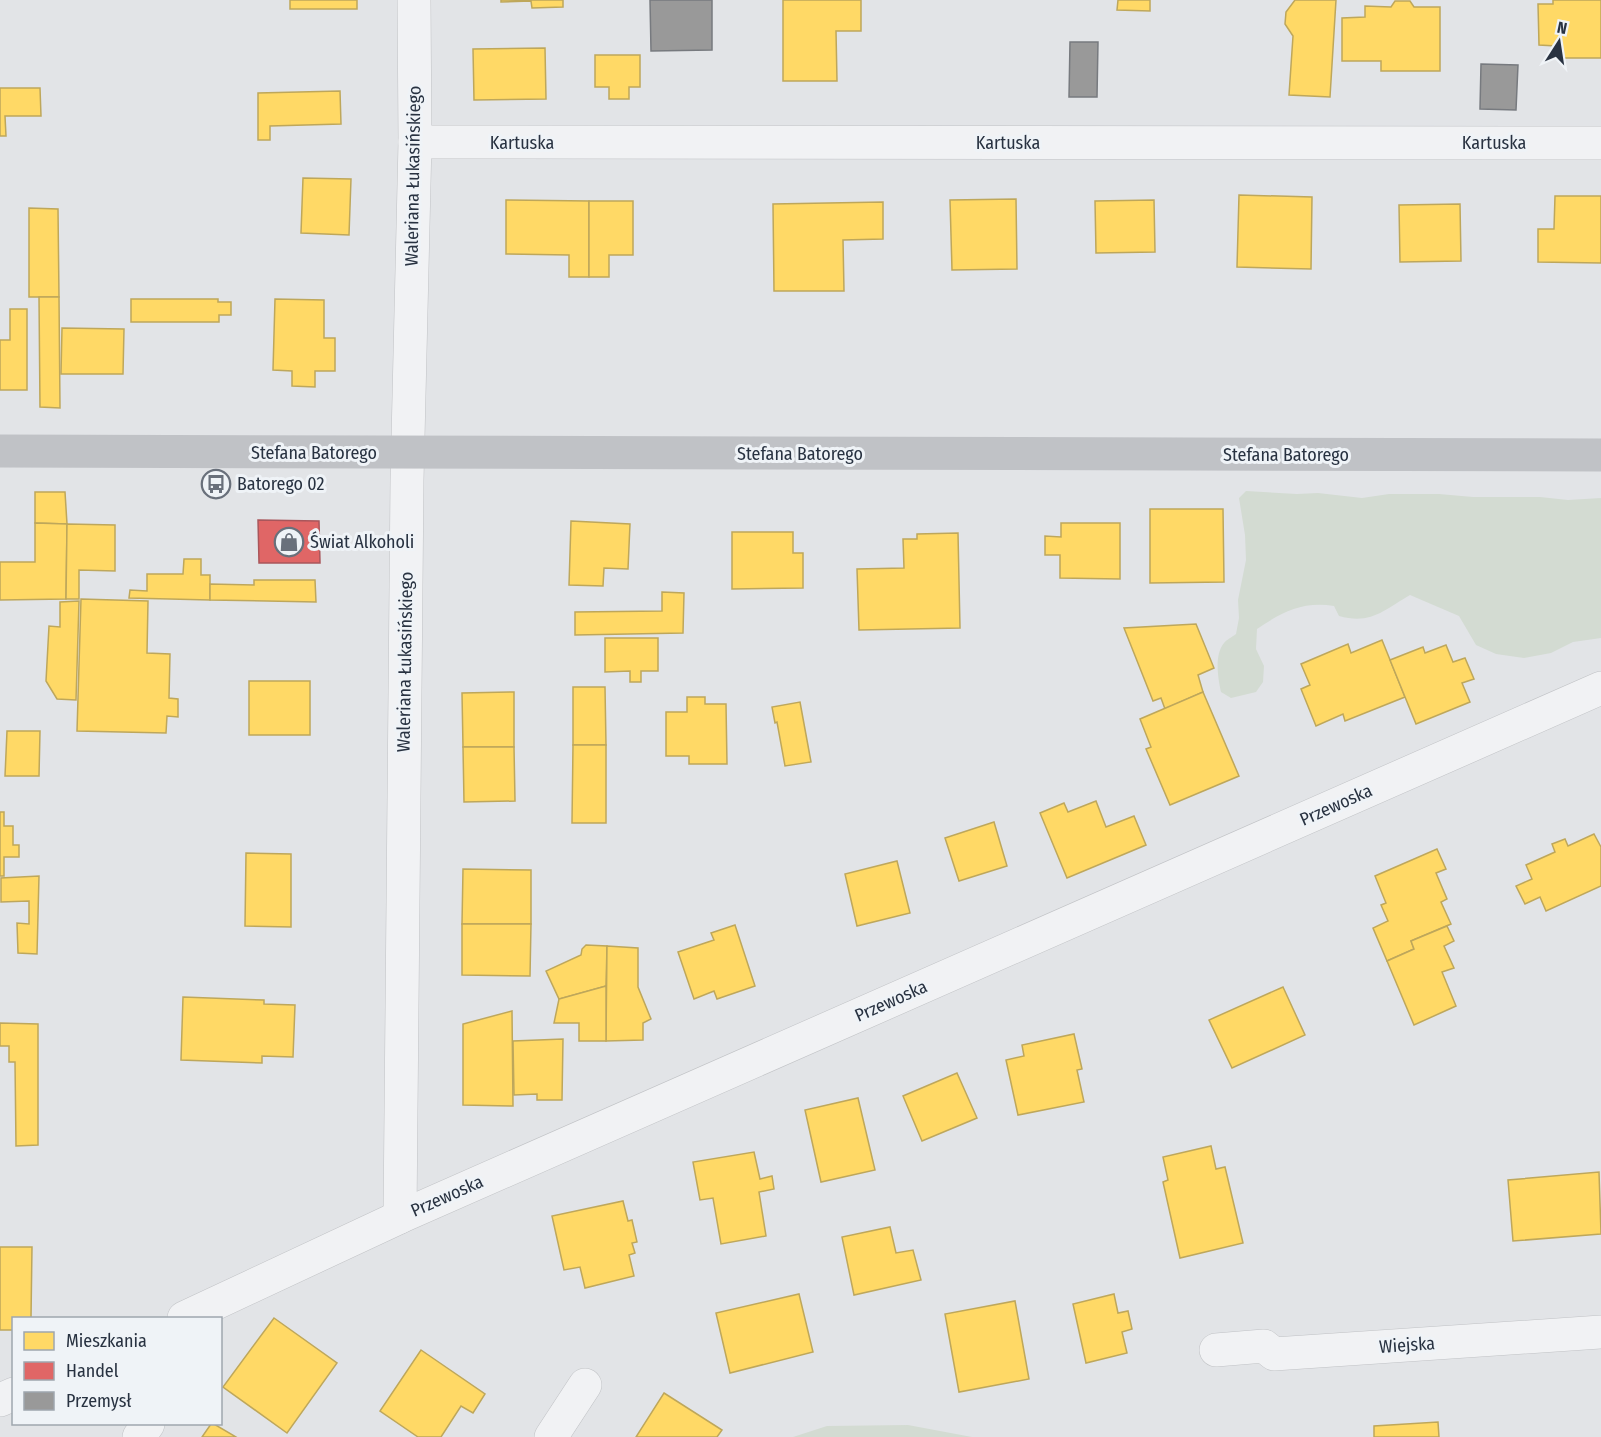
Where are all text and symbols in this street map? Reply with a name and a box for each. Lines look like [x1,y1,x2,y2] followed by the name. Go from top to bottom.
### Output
[1529,12,1589,72] north arrow
[1555,18,1569,38] text: N
[400,86,426,266] street label: Waleriana Łukasińskiego
[490,132,554,154] street label: Kartuska
[976,132,1040,154] street label: Kartuska
[1462,132,1526,154] street label: Kartuska
[251,442,377,464] street label: Stefana Batorego
[737,443,863,465] street label: Stefana Batorego
[1223,444,1349,466] street label: Stefana Batorego
[200,468,232,500] bus stop icon: Batorego 02
[237,473,324,495] place label: Batorego 02
[273,526,305,558] shop icon: Świat Alkoholi
[310,531,414,553] place label: Świat Alkoholi
[392,572,418,752] street label: Waleriana Łukasińskiego
[1296,779,1376,831] street label: Przewoska
[851,975,931,1027] street label: Przewoska
[407,1170,487,1222] street label: Przewoska
[12,1317,222,1425] legend
[66,1330,147,1352] text: Mieszkania
[1378,1332,1436,1358] street label: Wiejska
[66,1360,119,1382] text: Handel
[66,1390,132,1412] text: Przemysł

